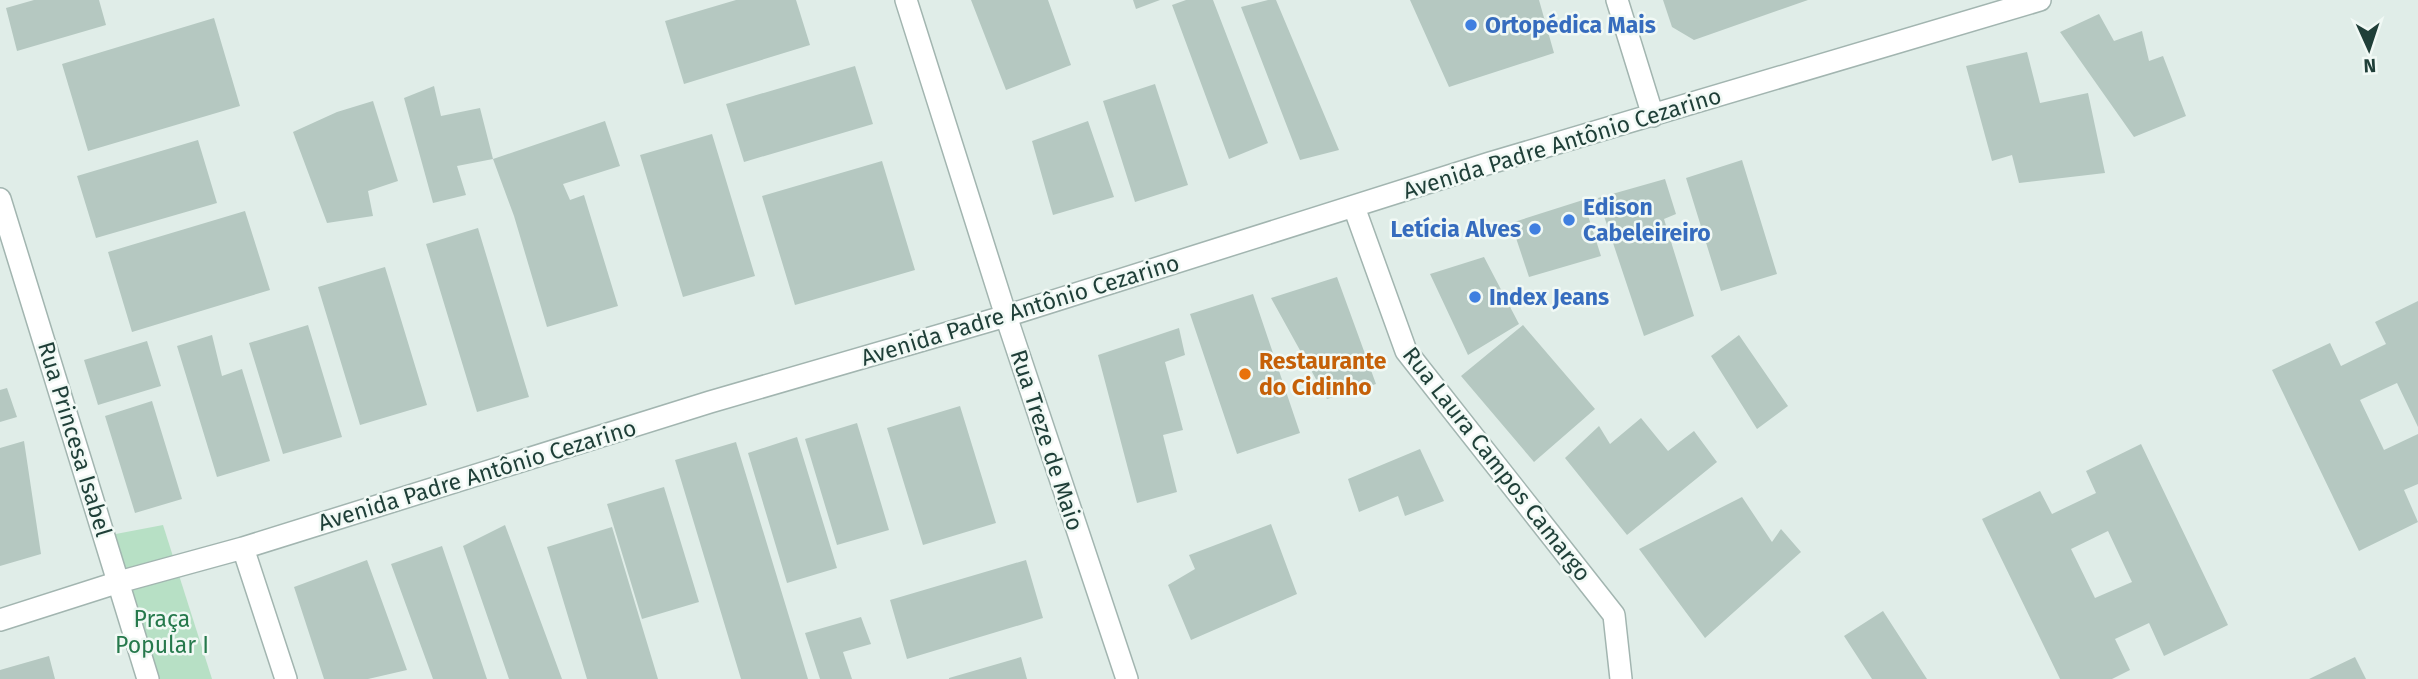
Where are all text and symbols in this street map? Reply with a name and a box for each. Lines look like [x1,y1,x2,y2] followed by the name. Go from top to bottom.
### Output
[1485,11,1656,39] place label: Ortopédica Mais
[2334,14,2404,84] north arrow
[1463,17,1479,33] marker: Ortopédica Mais
[2363,54,2377,77] text: N
[1400,81,1724,205] street label: Avenida Padre Antônio Cezarino
[1583,193,1711,247] place label: Edison Cabeleireiro
[1561,212,1577,228] marker: Edison Cabeleireiro
[1391,215,1521,243] place label: Letícia Alves
[1527,221,1543,237] marker: Letícia Alves
[858,248,1182,372] street label: Avenida Padre Antônio Cezarino
[1489,283,1609,311] place label: Index Jeans
[1467,289,1483,305] marker: Index Jeans
[32,338,118,540] street label: Rua Princesa Isabel
[1397,341,1597,587] street label: Rua Laura Campos Camargo
[1004,346,1090,534] street label: Rua Treze de Maio
[1259,347,1387,401] place label: Restaurante do Cidinho
[1237,366,1253,382] marker: Restaurante do Cidinho
[315,413,639,537] street label: Avenida Padre Antônio Cezarino
[115,605,209,659] park label: Praça Popular I

